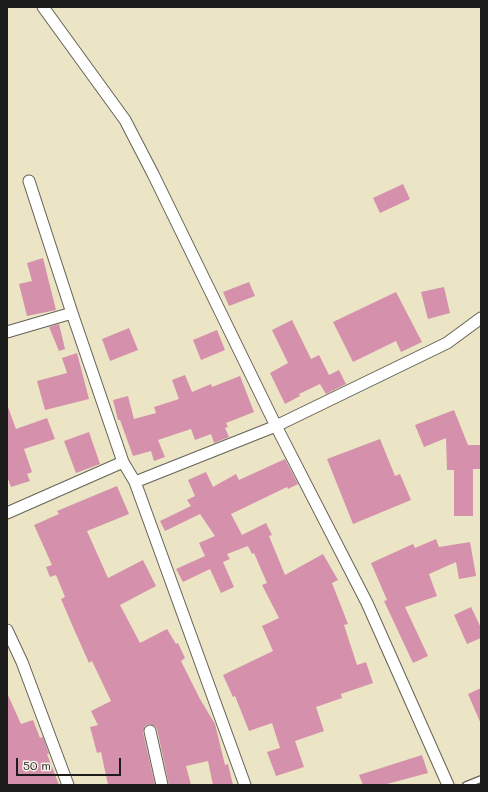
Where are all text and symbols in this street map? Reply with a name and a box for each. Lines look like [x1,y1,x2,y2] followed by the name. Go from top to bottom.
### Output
[18,750,123,776] scale bar
[23,757,51,773] text: 50 m

